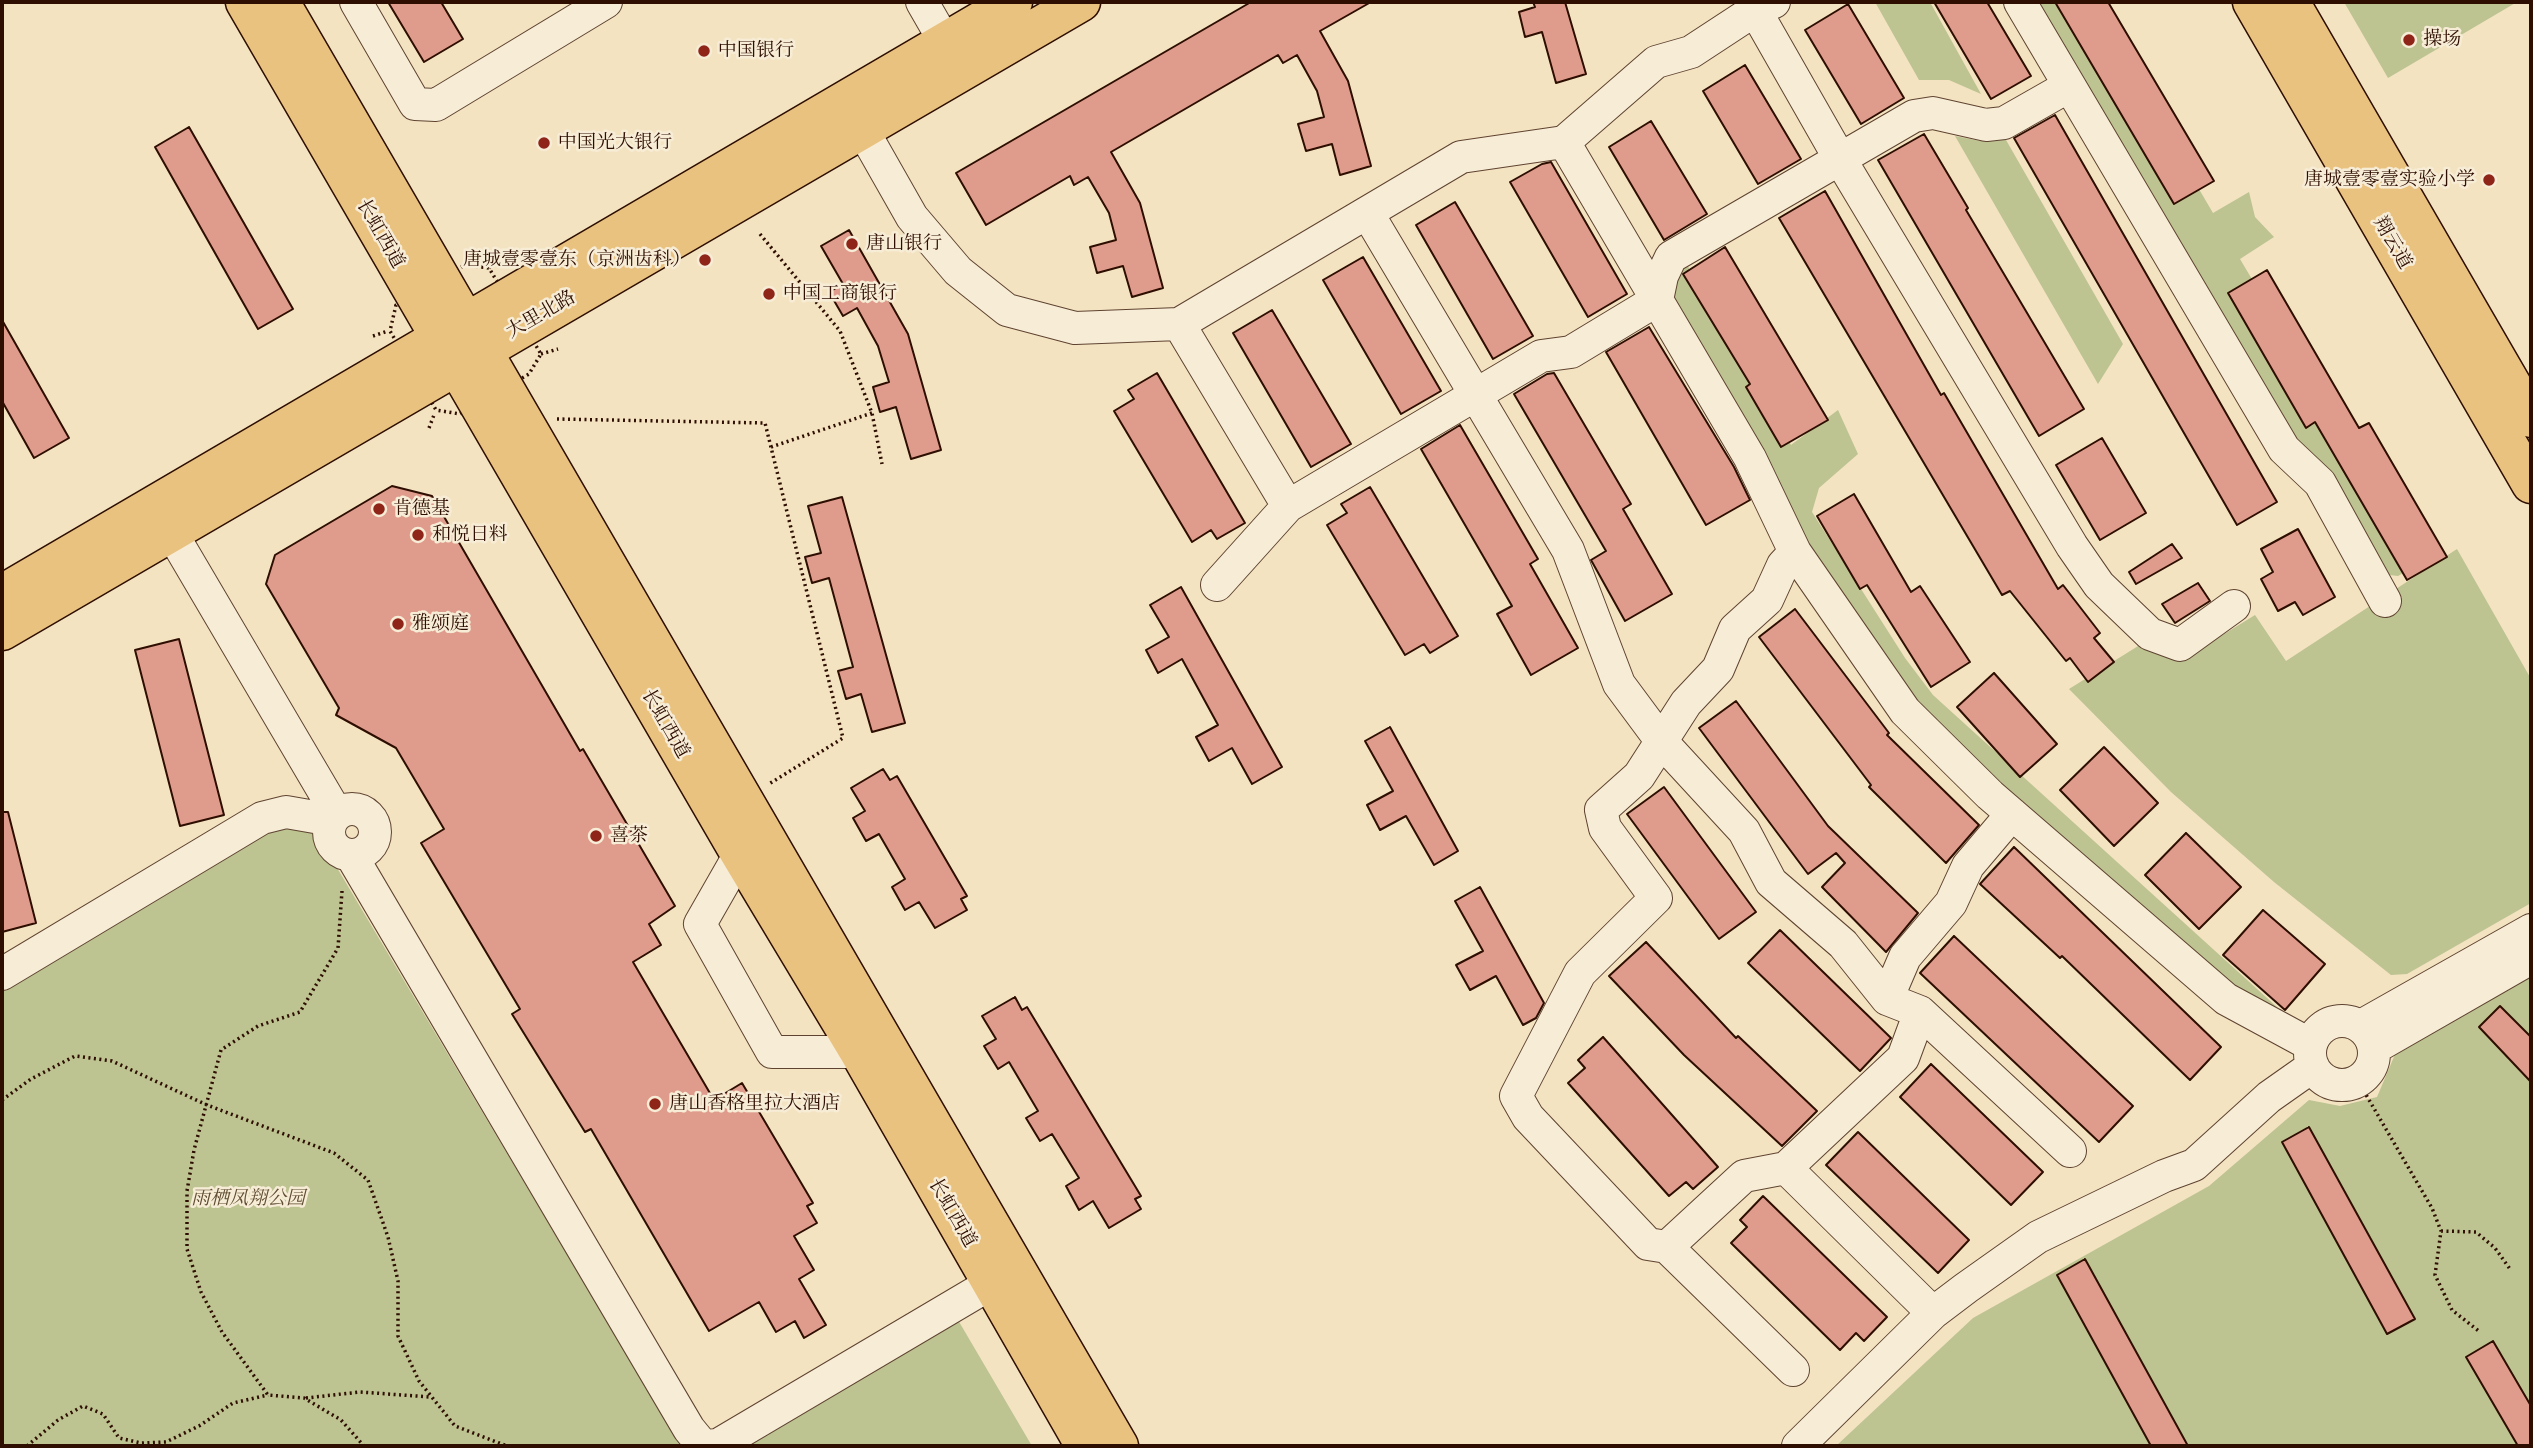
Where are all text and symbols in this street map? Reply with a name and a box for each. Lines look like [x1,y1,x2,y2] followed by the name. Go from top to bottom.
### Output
[2423,29,2461,51] place label: 操场
[2401,32,2417,48] marker: 操场
[718,40,794,62] place label: 中国银行
[696,43,712,59] marker: 中国银行
[558,132,672,154] place label: 中国光大银行
[536,135,552,151] marker: 中国光大银行
[2304,169,2475,191] place label: 唐城壹零壹实验小学
[2481,172,2497,188] marker: 唐城壹零壹实验小学
[351,195,409,273] street label: 长虹西道
[2368,213,2416,273] street label: 翔云道
[866,233,942,255] place label: 唐山银行
[844,236,860,252] marker: 唐山银行
[463,249,691,271] place label: 唐城壹零壹东（京洲齿科）
[697,252,713,268] marker: 唐城壹零壹东（京洲齿科）
[783,283,897,305] place label: 中国工商银行
[502,286,580,344] street label: 大里北路
[761,286,777,302] marker: 中国工商银行
[393,498,450,520] place label: 肯德基
[371,501,387,517] marker: 肯德基
[432,524,508,546] place label: 和悦日料
[410,527,426,543] marker: 和悦日料
[412,613,469,635] place label: 雅颂庭
[390,616,406,632] marker: 雅颂庭
[636,685,694,763] street label: 长虹西道
[610,825,648,847] place label: 喜茶
[588,828,604,844] marker: 喜茶
[669,1093,840,1115] place label: 唐山香格里拉大酒店
[647,1096,663,1112] marker: 唐山香格里拉大酒店
[923,1174,981,1252] street label: 长虹西道
[191,1188,305,1210] park label: 雨栖凤翔公园

